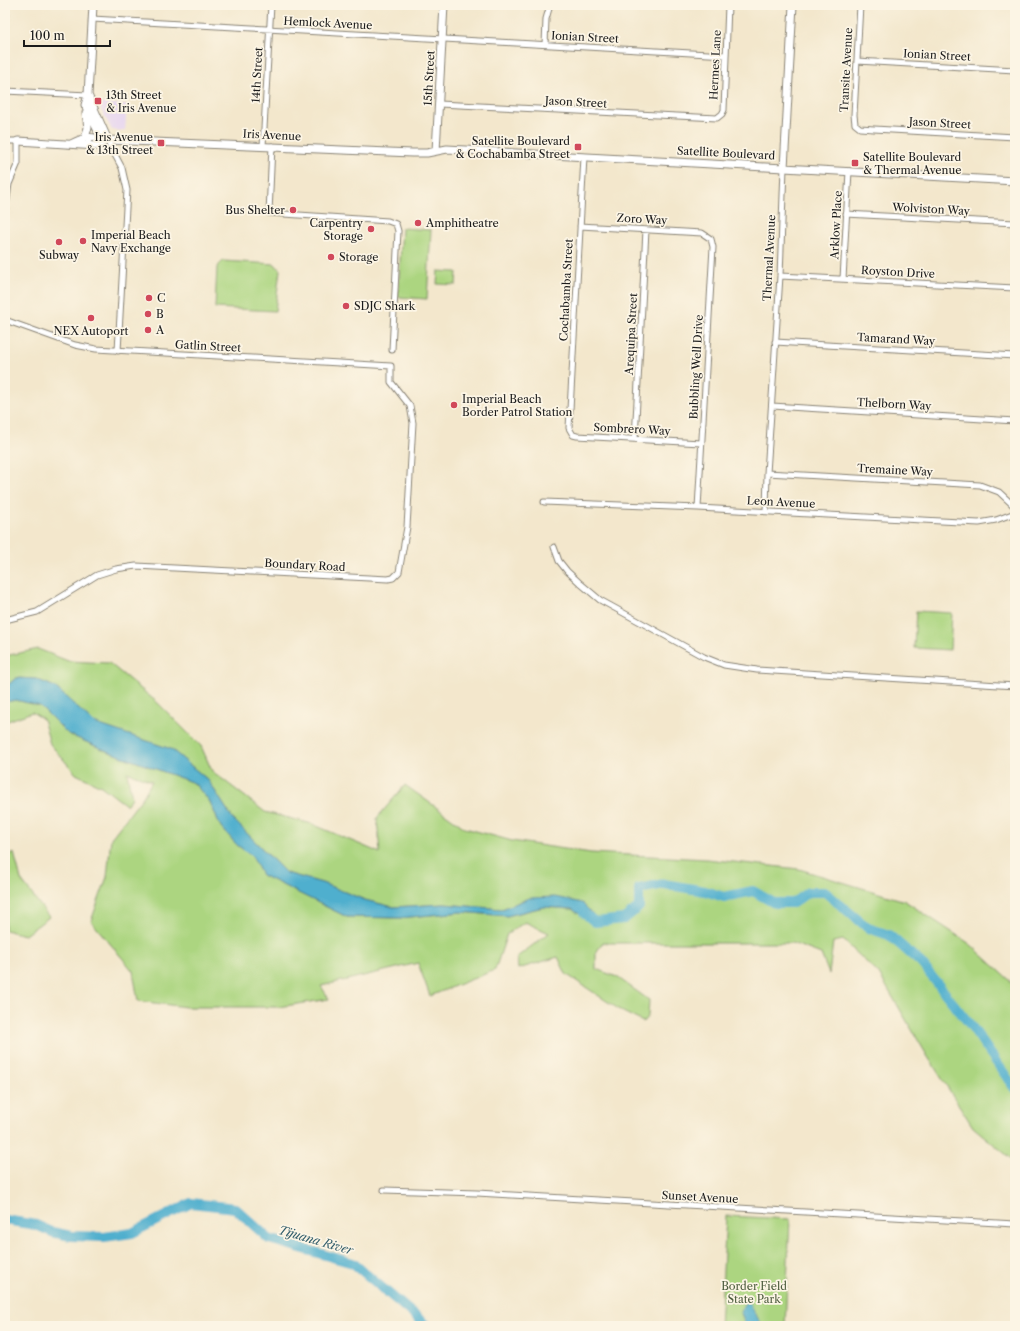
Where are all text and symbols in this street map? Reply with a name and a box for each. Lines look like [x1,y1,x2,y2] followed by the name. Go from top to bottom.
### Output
[283,14,373,32] street label: Hemlock Avenue
[24,22,110,48] scale bar
[837,27,855,113] street label: Transite Avenue
[30,28,65,43] text: 100 m
[551,28,619,46] street label: Ionian Street
[706,30,724,100] street label: Hermes Lane
[903,46,971,64] street label: Ionian Street
[249,47,265,103] street label: 14th Street
[421,50,437,106] street label: 15th Street
[106,88,176,115] place label: 13th Street & Iris Avenue
[543,93,607,111] street label: Jason Street
[93,96,103,106] marker: 13th Street & Iris Avenue
[907,114,971,132] street label: Jason Street
[242,126,302,144] street label: Iris Avenue
[86,130,153,157] place label: Iris Avenue & 13th Street
[455,134,570,161] place label: Satellite Boulevard & Cochabamba Street
[156,138,166,148] marker: Iris Avenue & 13th Street
[573,142,583,152] marker: Satellite Boulevard & Cochabamba Street
[677,143,776,163] street label: Satellite Boulevard
[863,150,962,177] place label: Satellite Boulevard & Thermal Avenue
[850,158,860,168] marker: Satellite Boulevard & Thermal Avenue
[827,190,845,261] street label: Arklow Place
[891,200,971,218] street label: Wolviston Way
[225,203,285,217] place label: Bus Shelter
[288,205,298,215] marker: Bus Shelter
[616,211,669,227] street label: Zoro Way
[760,214,778,302] street label: Thermal Avenue
[310,216,364,243] place label: Carpentry Storage
[425,216,499,230] place label: Amphitheatre
[413,218,423,228] marker: Amphitheatre
[366,224,376,234] marker: Carpentry Storage
[91,228,171,255] place label: Imperial Beach Navy Exchange
[78,236,88,246] marker: Imperial Beach Navy Exchange
[54,237,64,247] marker: Subway
[556,238,576,342] street label: Cochabamba Street
[39,248,80,262] place label: Subway
[339,250,379,264] place label: Storage
[326,252,336,262] marker: Storage
[861,263,935,281] street label: Royston Drive
[157,291,165,305] place label: C
[144,293,154,303] marker: C
[622,293,640,376] street label: Arequipa Street
[354,299,416,313] place label: SDJC Shark
[341,301,351,311] marker: SDJC Shark
[156,307,164,321] place label: B
[143,309,153,319] marker: B
[86,313,96,323] marker: NEX Autoport
[686,314,706,420] street label: Bubbling Well Drive
[155,323,165,337] place label: A
[53,324,129,338] place label: NEX Autoport
[143,325,153,335] marker: A
[857,330,936,348] street label: Tamarand Way
[175,337,242,355] street label: Gatlin Street
[462,392,573,419] place label: Imperial Beach Border Patrol Station
[856,395,933,413] street label: Thelborn Way
[449,400,459,410] marker: Imperial Beach Border Patrol Station
[593,420,672,438] street label: Sombrero Way
[857,461,934,479] street label: Tremaine Way
[746,493,816,511] street label: Leon Avenue
[264,556,346,574] street label: Boundary Road
[661,1188,739,1206] street label: Sunset Avenue
[277,1222,356,1258] water label: Tijuana River
[721,1279,787,1306] park label: Border Field State Park

